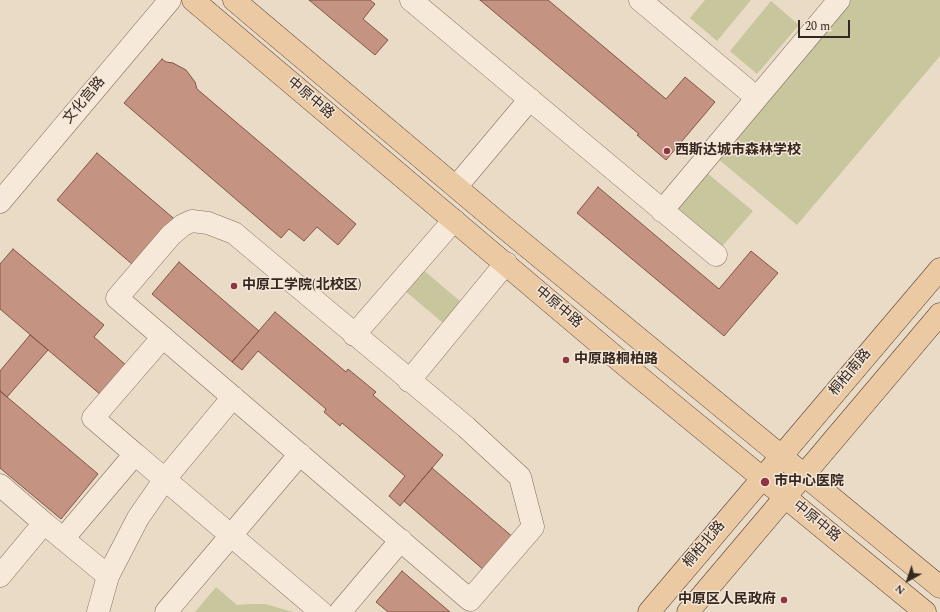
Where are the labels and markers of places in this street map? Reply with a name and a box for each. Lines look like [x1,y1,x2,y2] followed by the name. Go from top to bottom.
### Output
[675,143,801,159] place label: 西斯达城市森林学校
[662,146,672,156] marker: 西斯达城市森林学校
[242,278,361,294] place label: 中原工学院(北校区)
[229,281,239,291] marker: 中原工学院(北校区)
[574,352,658,368] place label: 中原路桐柏路
[561,355,571,365] marker: 中原路桐柏路
[774,474,844,490] place label: 市中心医院
[759,476,771,488] marker: 市中心医院
[678,592,776,608] place label: 中原区人民政府
[779,595,789,605] marker: 中原区人民政府

